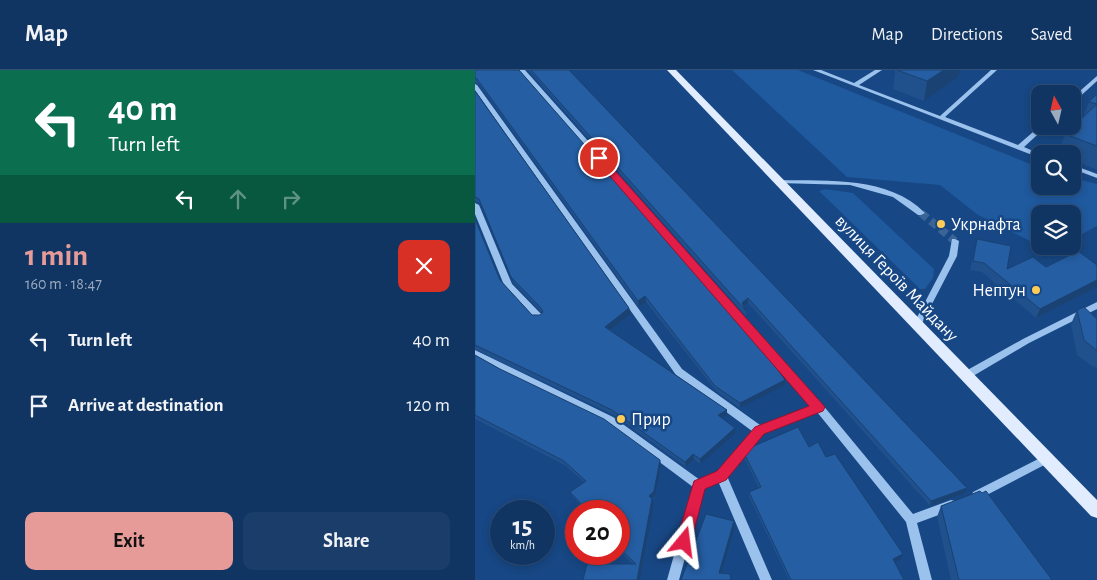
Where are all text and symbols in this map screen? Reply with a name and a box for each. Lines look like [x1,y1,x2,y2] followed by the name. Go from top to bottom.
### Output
[25,22,68,46] text: Map
[872,26,903,44] text: Map
[931,26,1003,44] text: Directions
[1031,26,1072,44] text: Saved
[1031,85,1081,135] north arrow
[1031,85,1081,255] map controls
[25,90,90,155] icon: left
[108,92,177,127] text: 40 m
[108,133,180,155] text: Turn left
[578,137,620,179] pin
[585,144,613,172] icon: arrive
[1031,145,1081,195] button: search
[171,185,199,213] icon: left
[224,185,252,213] icon: ahead
[277,185,305,213] icon: right
[1031,205,1081,255] button: layers
[831,212,961,346] street label: вулиця Героїв Майдану
[951,216,1021,234] place label: Укрнафта
[935,218,947,230] marker: Укрнафта
[398,240,450,292] button: close
[25,241,88,271] text: 1 min
[25,276,102,292] text: 160 m · 18:47
[972,282,1026,300] place label: Нептун
[1030,284,1042,296] marker: Нептун
[25,327,53,355] icon: left
[68,331,132,350] text: Turn left
[412,331,450,350] text: 40 m
[25,392,53,420] icon: arrive
[68,396,224,415] text: Arrive at destination
[406,396,450,415] text: 120 m
[631,411,671,429] place label: Прир
[615,413,627,425] marker: Прир
[565,500,630,565] speed limit sign: 20
[25,512,233,570] button: Exit
[243,512,450,570] button: Share
[513,514,532,539] text: 15
[657,515,709,567] position arrow
[510,539,535,551] text: km/h

